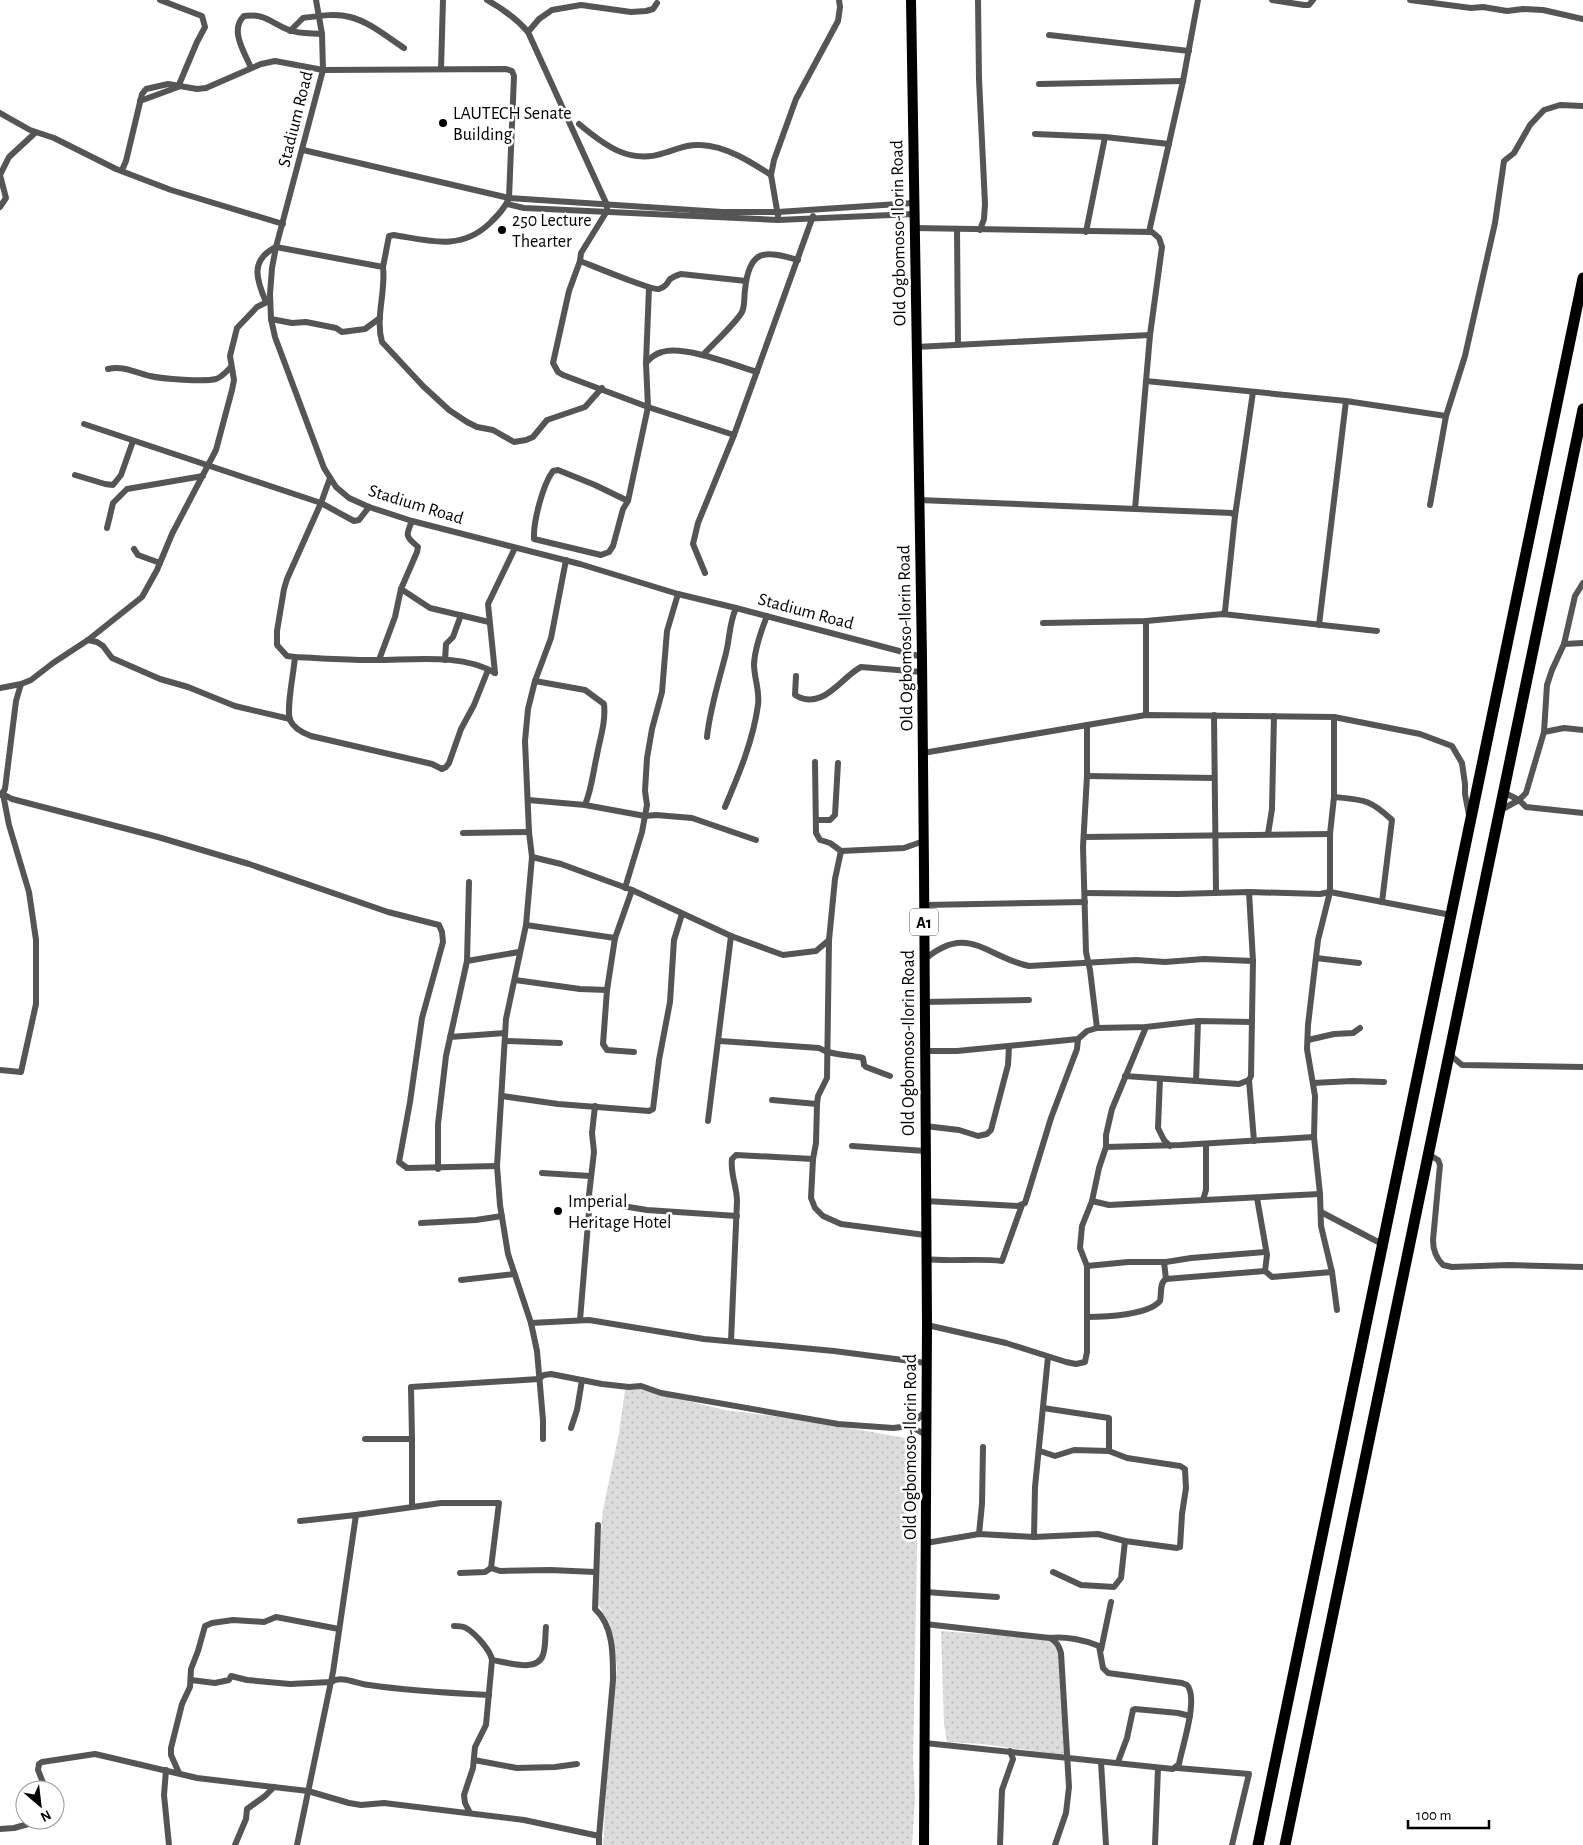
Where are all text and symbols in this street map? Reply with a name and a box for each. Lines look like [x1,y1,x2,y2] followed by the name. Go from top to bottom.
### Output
[275,69,317,169] street label: Stadium Road
[453,105,572,144] place label: LAUTECH Senate Building
[437,117,449,129] marker: LAUTECH Senate Building
[888,140,910,326] street label: Old Ogbomoso-Ilorin Road
[512,212,592,251] place label: 250 Lecture Thearter
[496,224,508,236] marker: 250 Lecture Thearter
[366,482,465,528] street label: Stadium Road
[895,545,917,731] street label: Old Ogbomoso-Ilorin Road
[756,591,856,633] street label: Stadium Road
[910,909,938,936] road number: A1
[900,950,918,1136] street label: Old Ogbomoso-Ilorin Road
[568,1193,672,1232] place label: Imperial Heritage Hotel
[552,1205,564,1217] marker: Imperial Heritage Hotel
[902,1354,920,1540] street label: Old Ogbomoso-Ilorin Road
[15,1780,65,1830] north arrow
[1408,1798,1489,1830] scale bar
[38,1807,53,1824] text: N
[1416,1808,1451,1823] text: 100 m

